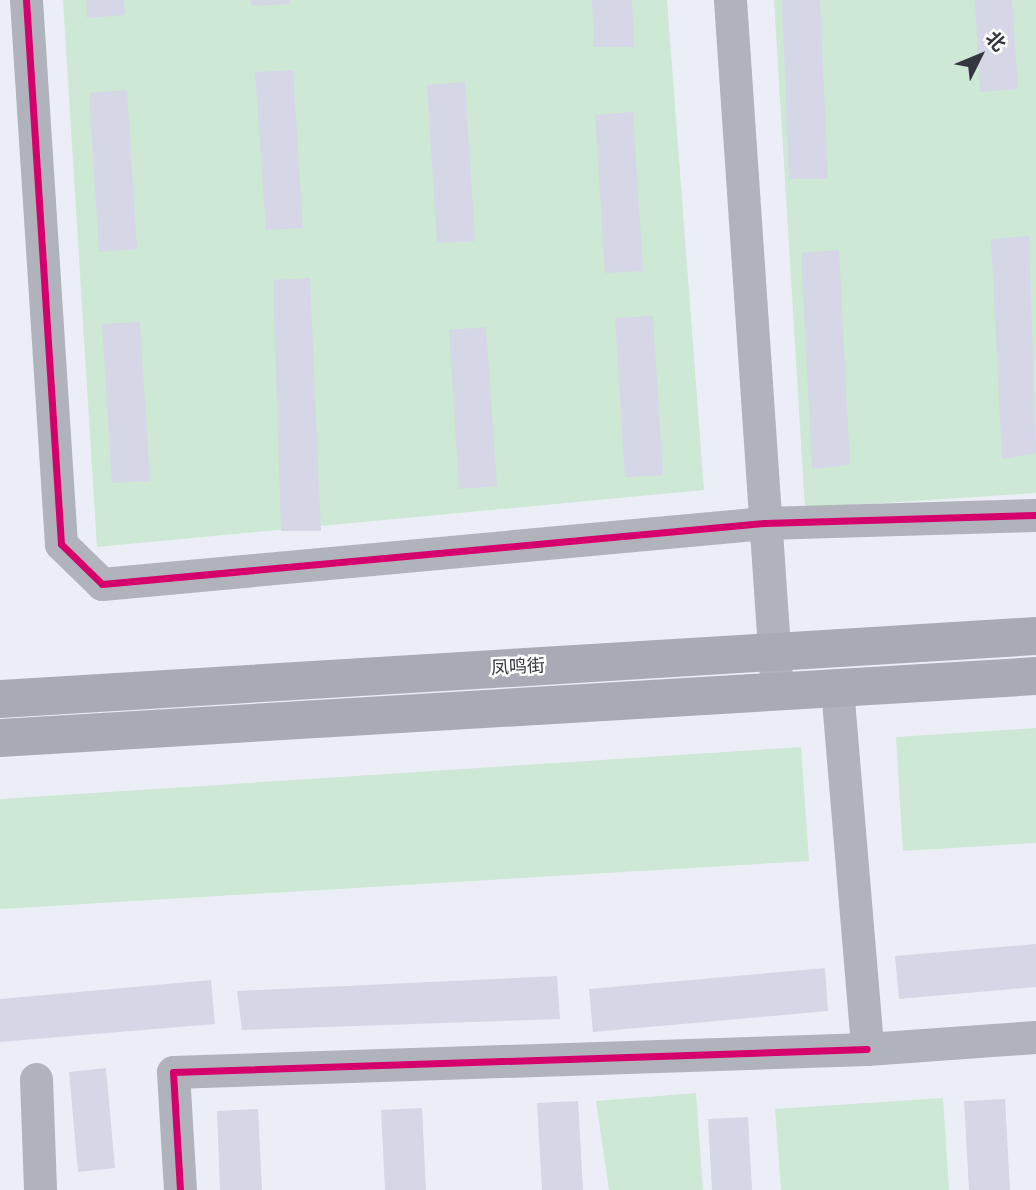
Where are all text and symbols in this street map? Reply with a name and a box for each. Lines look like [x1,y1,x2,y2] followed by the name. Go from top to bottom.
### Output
[945,21,1015,91] north arrow
[980,26,1011,57] text: 北
[490,655,546,679] street label: 凤鸣街

